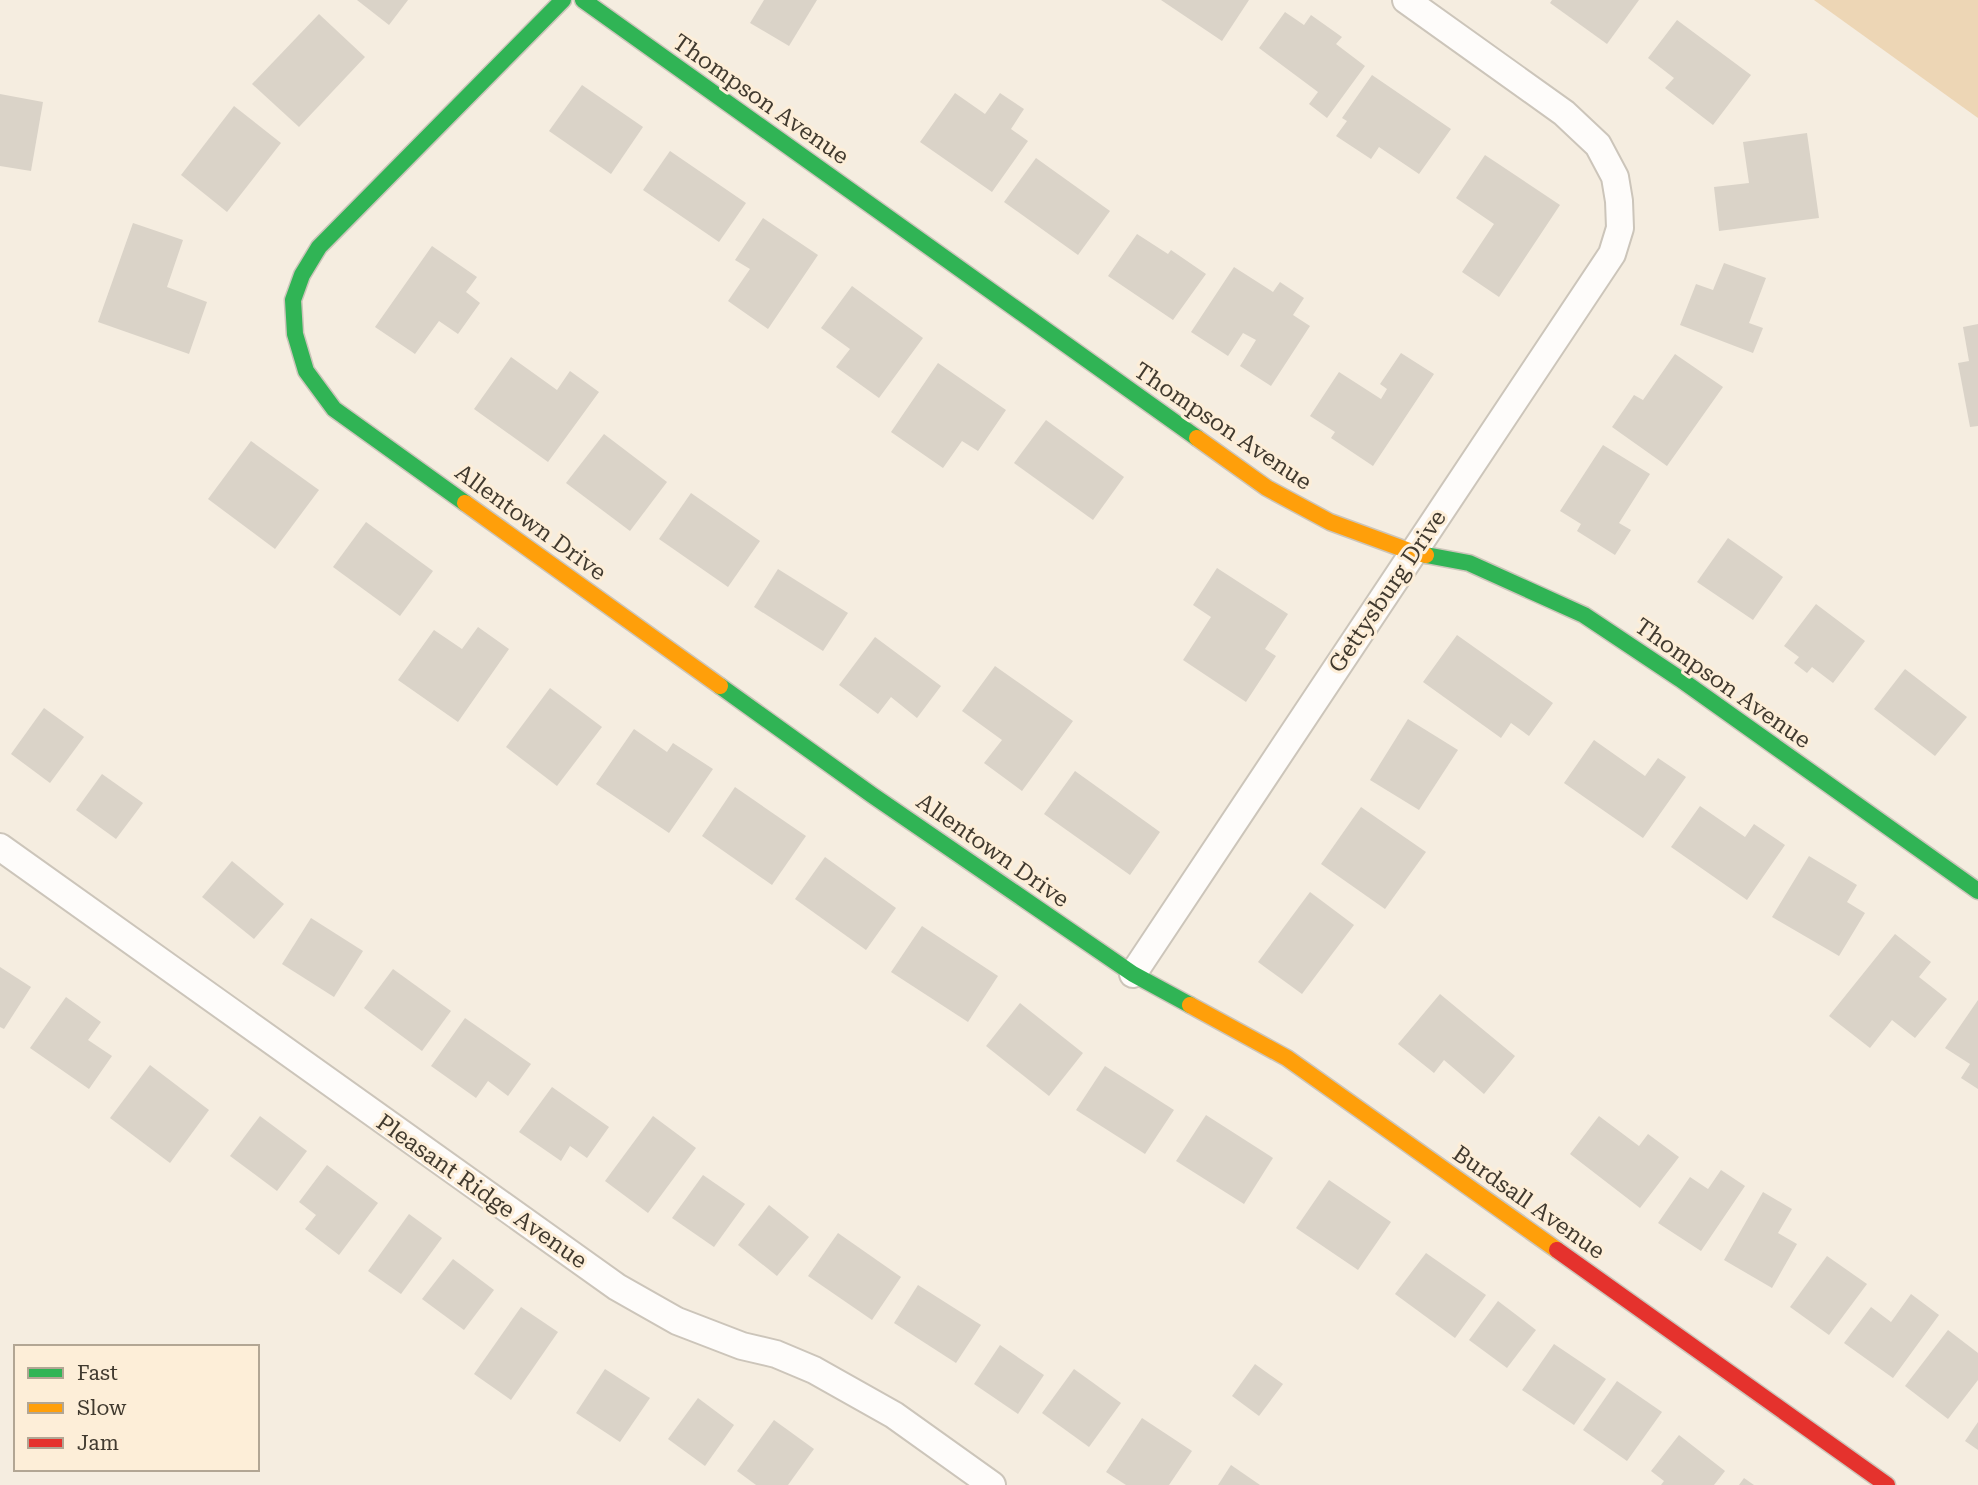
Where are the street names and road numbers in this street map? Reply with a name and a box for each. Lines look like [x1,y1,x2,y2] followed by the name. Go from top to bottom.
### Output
[668,29,854,170] street label: Thompson Avenue
[1129,357,1317,496] street label: Thompson Avenue
[450,459,611,586] street label: Allentown Drive
[1323,505,1452,678] street label: Gettysburg Drive
[1630,613,1816,754] street label: Thompson Avenue
[911,788,1074,913] street label: Allentown Drive
[371,1108,592,1274] street label: Pleasant Ridge Avenue
[1448,1140,1610,1265] street label: Burdsall Avenue

